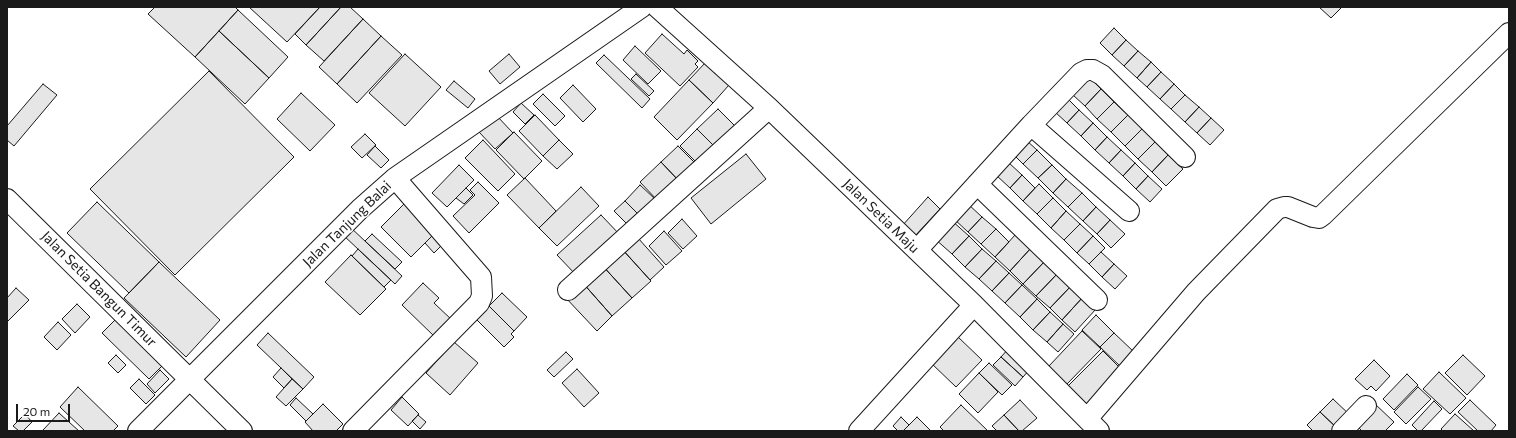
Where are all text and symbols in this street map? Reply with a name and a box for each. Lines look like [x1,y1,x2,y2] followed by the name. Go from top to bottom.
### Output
[839,175,923,257] street label: Jalan Setia Maju
[299,177,395,271] street label: Jalan Tanjung Balai
[38,228,160,350] street label: Jalan Setia Bangun Timur
[18,396,72,422] scale bar
[23,404,50,418] text: 20 m

